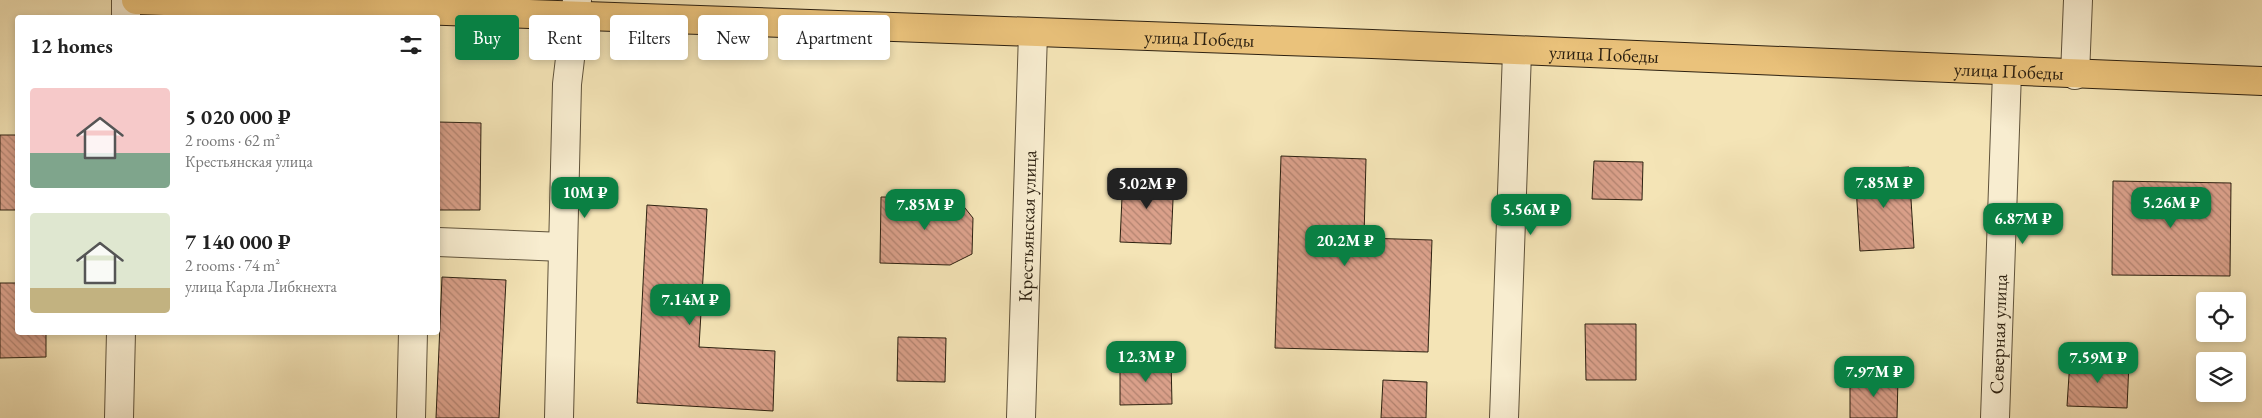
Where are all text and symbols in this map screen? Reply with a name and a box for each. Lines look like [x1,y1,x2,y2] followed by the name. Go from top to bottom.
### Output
[455,15,519,60] chip: Buy
[529,15,600,60] chip: Rent
[610,15,688,60] chip: Filters
[698,15,768,60] chip: New
[778,15,890,60] chip: Apartment
[1144,24,1255,53] street label: улица Победы
[397,31,425,59] icon: filters
[30,32,113,59] text: 12 homes
[1548,39,1660,69] street label: улица Победы
[1953,56,2065,86] street label: улица Победы
[185,103,291,130] text: 5 020 000 ₽
[70,108,130,168] icon: home
[185,130,280,151] text: 2 rooms · 62 m²
[1013,149,1042,302] street label: Крестьянская улица
[185,151,313,172] text: Крестьянская улица
[1838,166,1930,209] pin: 7.85M ₽
[1101,168,1193,210] pin: 5.02M ₽
[1855,172,1913,193] text: 7.85M ₽
[1118,173,1176,194] text: 5.02M ₽
[550,176,620,219] pin: 10M ₽
[562,182,608,203] text: 10M ₽
[2125,186,2217,229] pin: 5.26M ₽
[879,188,971,231] pin: 7.85M ₽
[2142,192,2200,213] text: 5.26M ₽
[896,194,954,215] text: 7.85M ₽
[1485,194,1577,236] pin: 5.56M ₽
[1502,199,1560,220] text: 5.56M ₽
[1977,202,2069,245] pin: 6.87M ₽
[1994,208,2052,229] text: 6.87M ₽
[1299,224,1391,267] pin: 20.2M ₽
[185,228,291,255] text: 7 140 000 ₽
[1316,230,1374,251] text: 20.2M ₽
[70,233,130,293] icon: home
[185,255,280,276] text: 2 rooms · 74 m²
[1984,273,2013,395] street label: Северная улица
[185,276,337,297] text: улица Карла Либкнехта
[644,284,736,326] pin: 7.14M ₽
[661,289,719,310] text: 7.14M ₽
[2196,292,2246,402] map controls
[2196,292,2246,342] button: locate
[1100,340,1192,383] pin: 12.3M ₽
[2052,342,2144,384] pin: 7.59M ₽
[1117,346,1175,367] text: 12.3M ₽
[2069,347,2127,368] text: 7.59M ₽
[2196,352,2246,402] button: layers
[1828,356,1920,398] pin: 7.97M ₽
[1845,361,1903,382] text: 7.97M ₽

